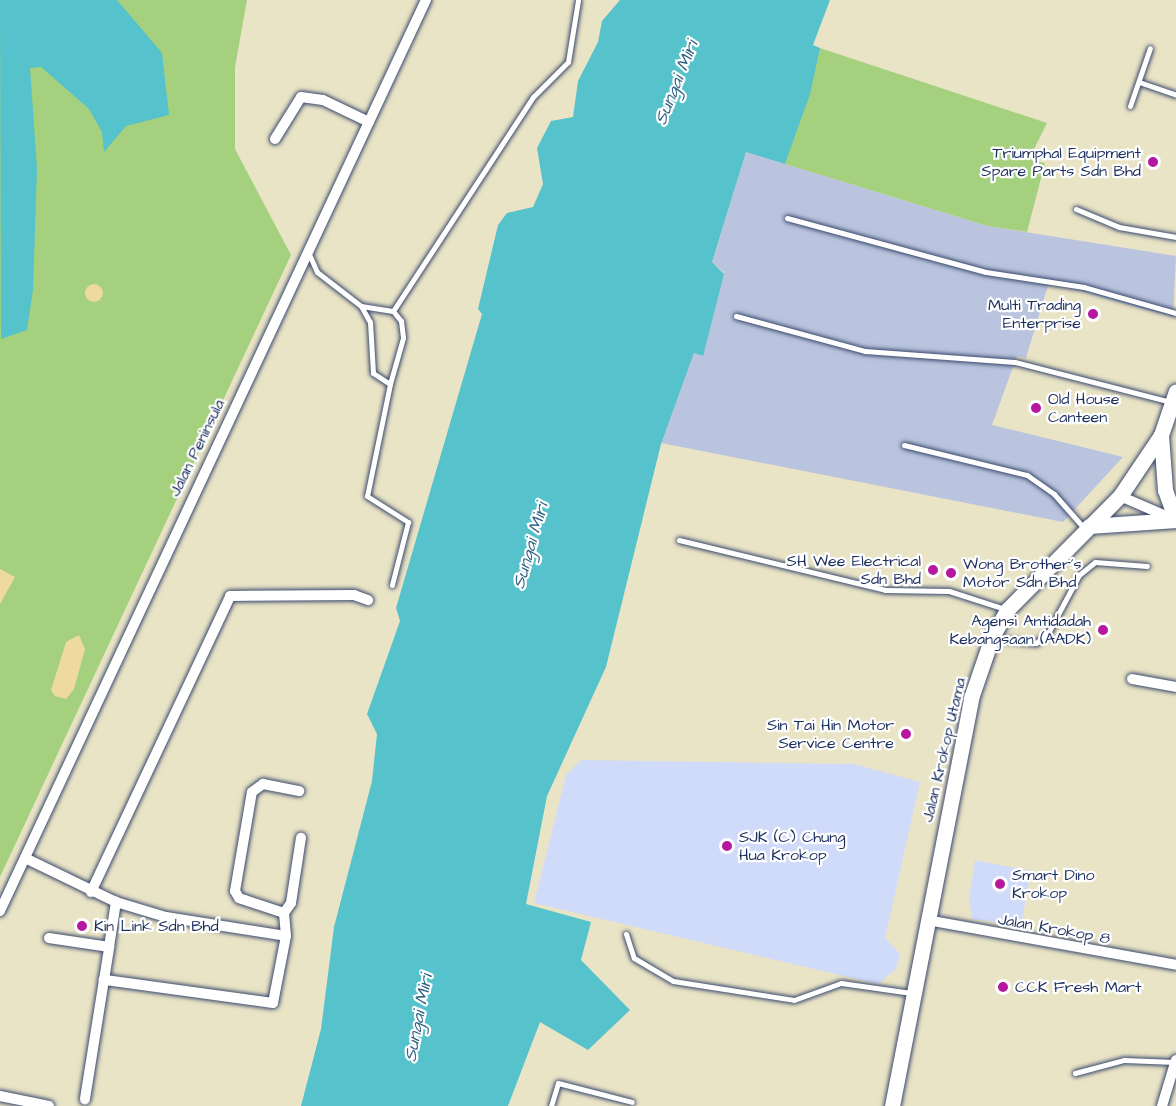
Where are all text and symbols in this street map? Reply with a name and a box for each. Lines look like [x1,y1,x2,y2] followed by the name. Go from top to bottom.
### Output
[650,38,704,128] water label: Sungai Miri
[981,143,1141,181] place label: Triumphal Equipment Spare Parts Sdn Bhd
[1146,155,1160,169] marker: Triumphal Equipment Spare Parts Sdn Bhd
[988,295,1081,333] place label: Multi Trading Enterprise
[1086,307,1100,321] marker: Multi Trading Enterprise
[1048,389,1119,427] place label: Old House Canteen
[165,396,229,500] street label: Jalan Peninsula
[1029,401,1043,415] marker: Old House Canteen
[508,501,554,591] water label: Sungai Miri
[787,551,921,589] place label: SH Wee Electrical Sdn Bhd
[963,554,1081,592] place label: Wong Brother's Motor Sdn Bhd
[926,563,940,577] marker: SH Wee Electrical Sdn Bhd
[944,566,958,580] marker: Wong Brother's Motor Sdn Bhd
[950,611,1091,649] place label: Agensi Antidadah Kebangsaan (AADK)
[1096,623,1110,637] marker: Agensi Antidadah Kebangsaan (AADK)
[918,676,970,824] street label: Jalan Krokop Utama
[767,715,894,753] place label: Sin Tai Hin Motor Service Centre
[899,727,913,741] marker: Sin Tai Hin Motor Service Centre
[739,827,846,865] place label: SJK (C) Chung Hua Krokop
[720,839,734,853] marker: SJK (C) Chung Hua Krokop
[1012,865,1094,903] place label: Smart Dino Krokop
[993,877,1007,891] marker: Smart Dino Krokop
[996,910,1112,948] street label: Jalan Krokop 8
[94,916,219,936] place label: Kin Link Sdn Bhd
[75,919,89,933] marker: Kin Link Sdn Bhd
[400,973,438,1063] water label: Sungai Miri
[1015,977,1141,997] place label: CCK Fresh Mart
[996,980,1010,994] marker: CCK Fresh Mart

